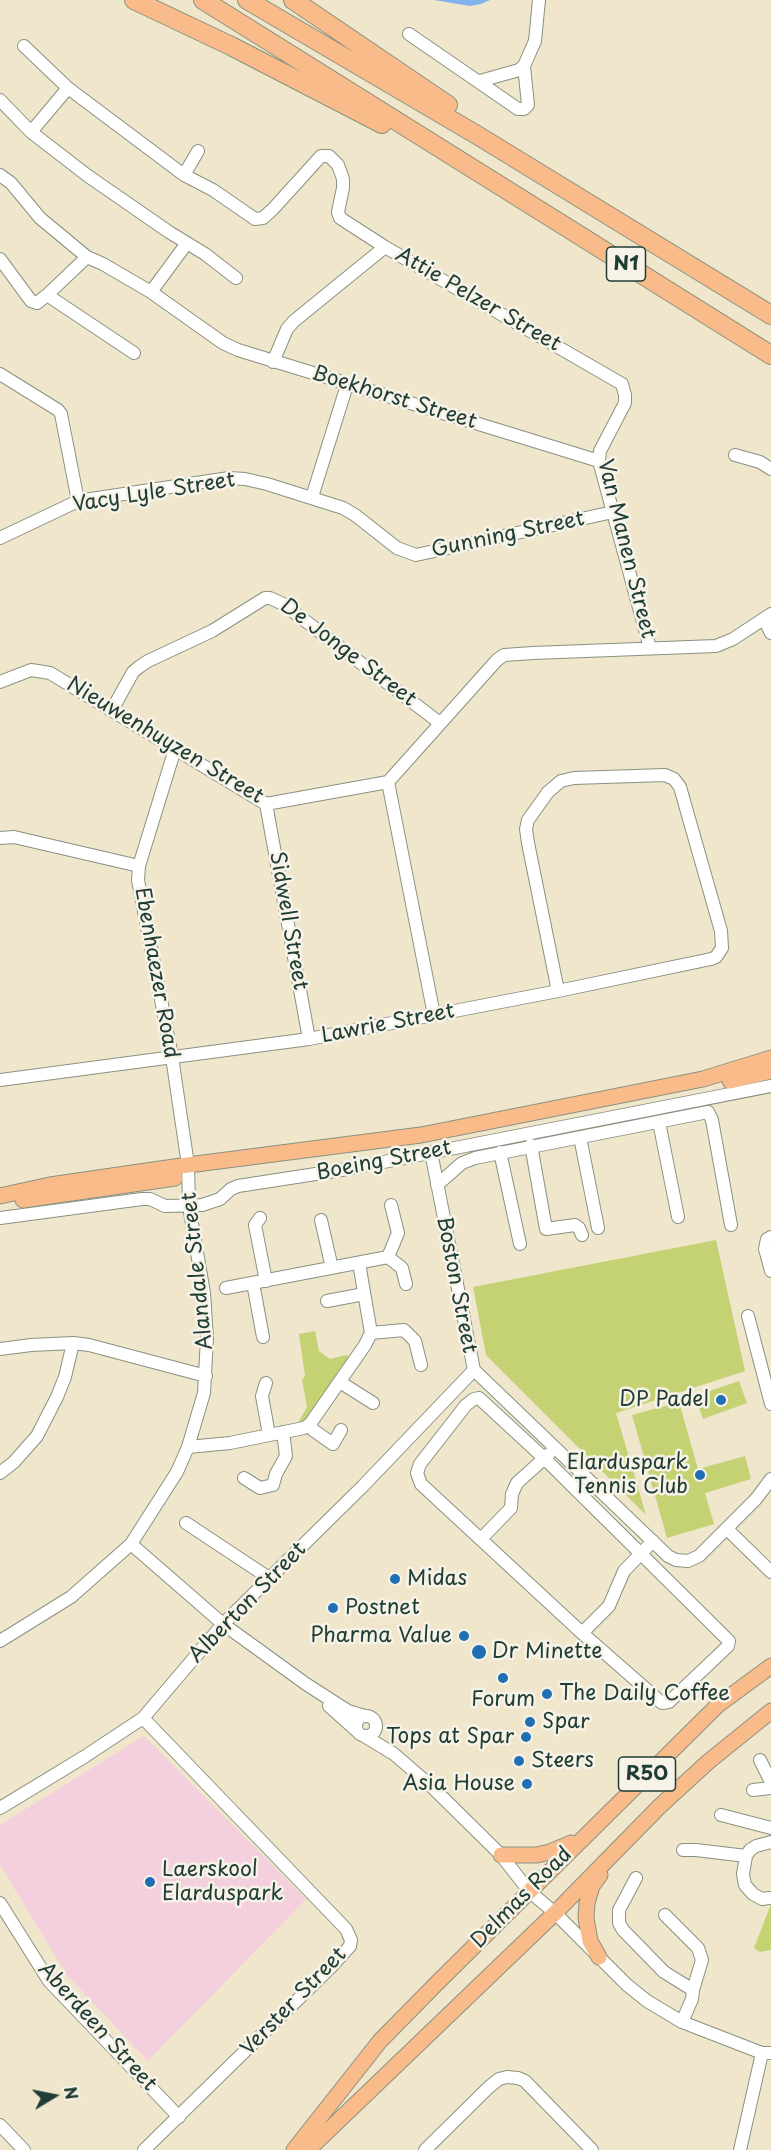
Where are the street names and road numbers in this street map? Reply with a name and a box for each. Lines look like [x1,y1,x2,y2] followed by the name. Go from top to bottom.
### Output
[391,242,565,358] street label: Attie Pelzer Street
[606,247,646,281] road number: N1
[309,361,479,435] street label: Boekhorst Street
[592,457,660,641] street label: Van Manen Street
[71,468,237,518] street label: Vacy Lyle Street
[429,506,587,564] street label: Gunning Street
[275,594,421,712] street label: De Jonge Street
[62,672,268,810] street label: Nieuwenhuyzen Street
[263,850,313,992] street label: Sidwell Street
[129,886,183,1060] street label: Ebenhaezer Road
[319,999,457,1049] street label: Lawrie Street
[314,1136,454,1186] street label: Boeing Street
[177,1191,219,1351] street label: Alandale Street
[430,1215,482,1355] street label: Boston Street
[184,1537,312,1669] street label: Alberton Street
[618,1757,676,1791] road number: R50
[466,1842,578,1954] street label: Delmas Road
[236,1943,352,2061] street label: Verster Street
[32,1957,162,2097] street label: Aberdeen Street

